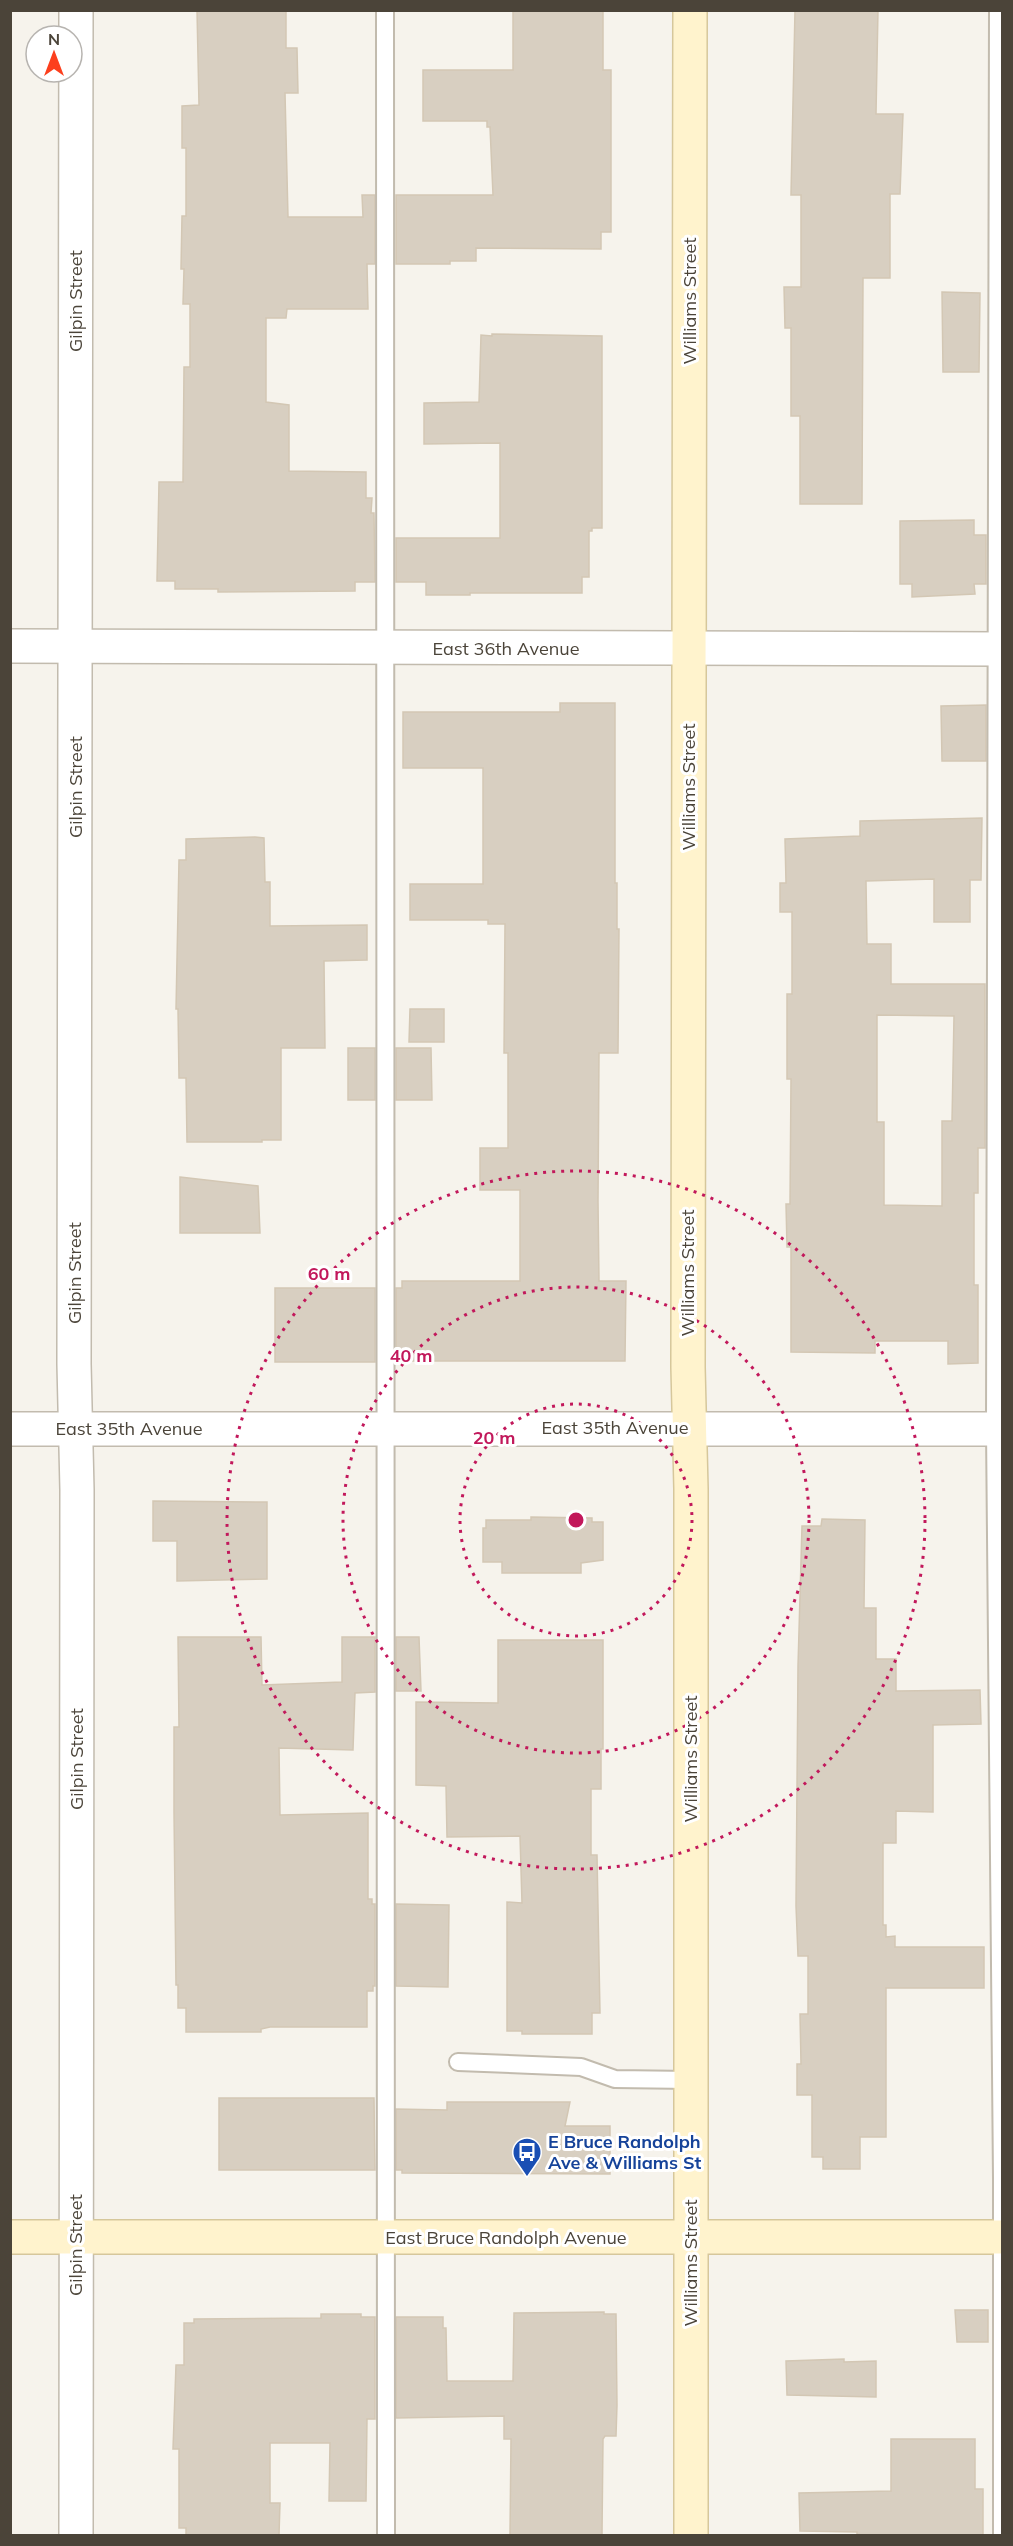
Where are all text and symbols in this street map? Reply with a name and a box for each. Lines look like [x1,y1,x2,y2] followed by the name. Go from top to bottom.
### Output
[24,24,84,84] north arrow
[48,29,60,49] text: N
[678,237,701,365] street label: Williams Street
[64,250,87,352] street label: Gilpin Street
[433,637,579,660] street label: East 36th Avenue
[677,723,700,851] street label: Williams Street
[64,736,87,838] street label: Gilpin Street
[676,1209,699,1337] street label: Williams Street
[63,1222,86,1324] street label: Gilpin Street
[308,1262,350,1285] text: 60 m
[390,1344,432,1367] text: 40 m
[542,1416,688,1439] street label: East 35th Avenue
[56,1417,202,1440] street label: East 35th Avenue
[473,1426,515,1449] text: 20 m
[566,1510,586,1530] centre of rings
[679,1695,702,1823] street label: Williams Street
[65,1708,88,1810] street label: Gilpin Street
[548,2130,702,2174] place label: E Bruce Randolph Ave & Williams St
[511,2136,543,2178] bus stop icon: E Bruce Randolph Ave & Williams St
[64,2194,87,2296] street label: Gilpin Street
[679,2199,702,2327] street label: Williams Street
[385,2226,627,2249] street label: East Bruce Randolph Avenue

